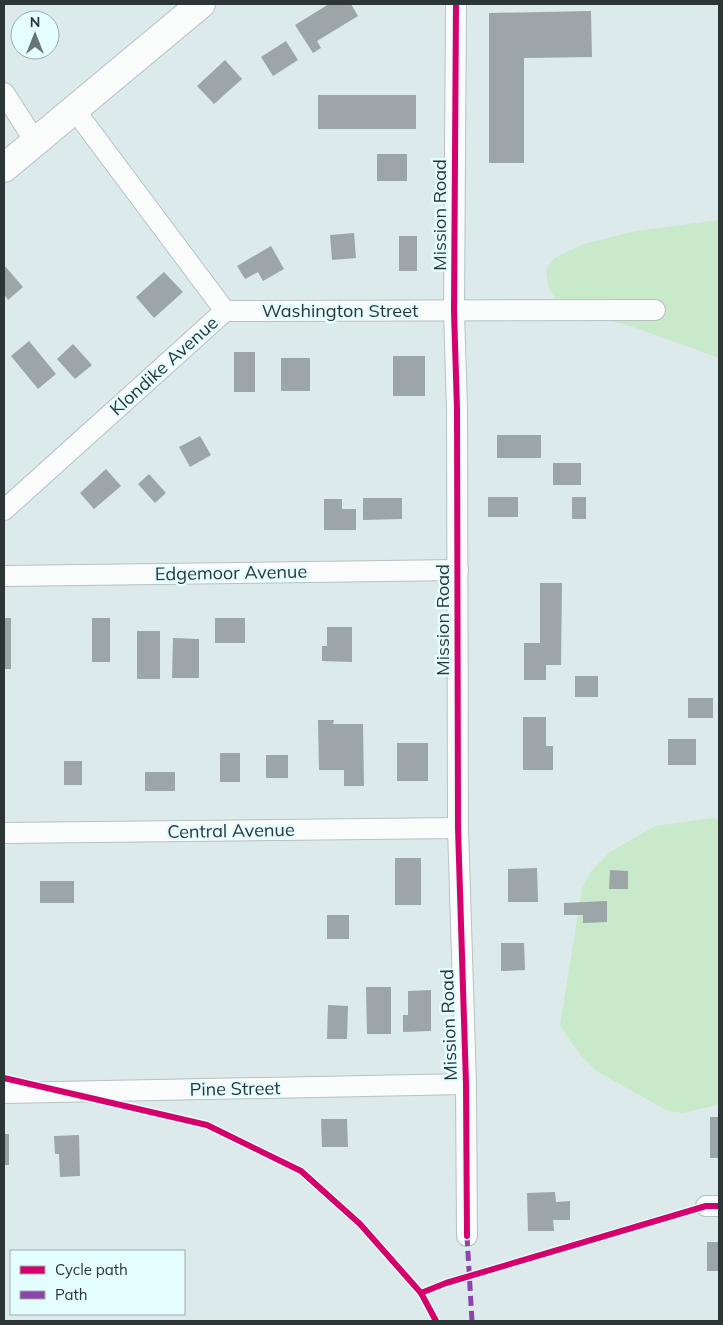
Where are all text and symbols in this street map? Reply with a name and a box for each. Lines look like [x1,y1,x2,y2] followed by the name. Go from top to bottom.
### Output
[10,10,60,60] north arrow
[30,13,40,31] text: N
[428,159,451,271] street label: Mission Road
[262,299,418,322] street label: Washington Street
[105,311,223,420] street label: Klondike Avenue
[155,560,307,585] street label: Edgemoor Avenue
[431,564,454,676] street label: Mission Road
[167,818,295,843] street label: Central Avenue
[435,969,462,1081] street label: Mission Road
[189,1076,281,1101] street label: Pine Street
[10,1250,185,1315] legend
[55,1260,128,1279] text: Cycle path
[55,1285,87,1304] text: Path

